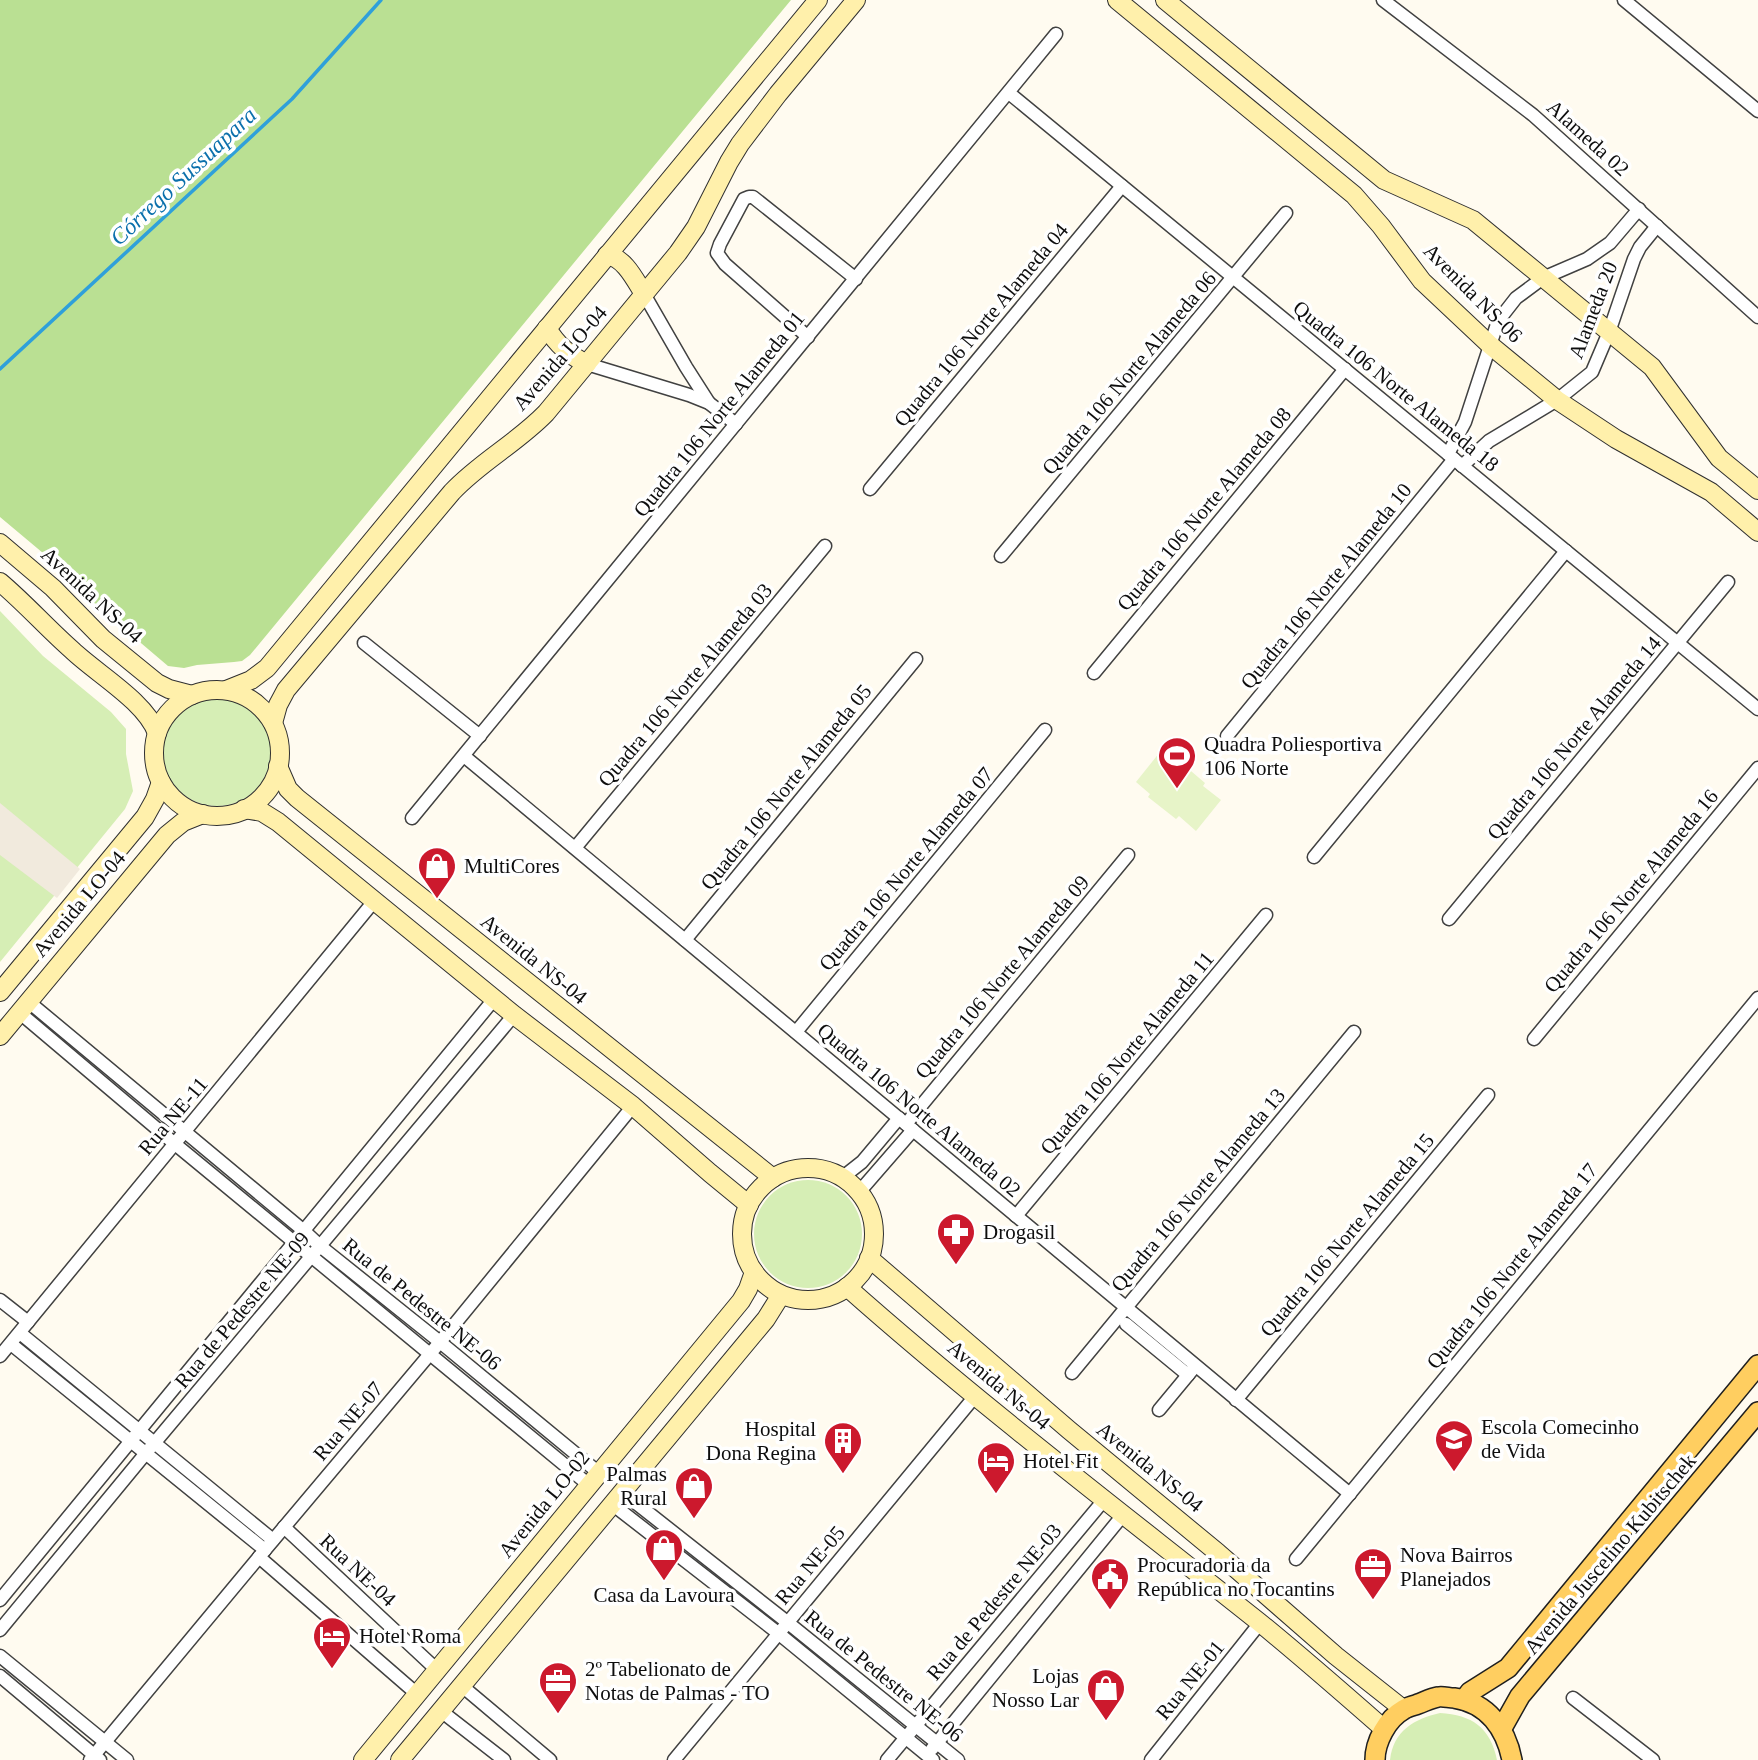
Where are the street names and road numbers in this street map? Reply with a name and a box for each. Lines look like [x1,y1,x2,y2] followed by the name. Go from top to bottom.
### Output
[1542,95,1634,181] street label: Alameda 02
[889,218,1073,431] street label: Quadra 106 Norte Alameda 04
[1419,239,1527,347] street label: Avenida NS-06
[1564,258,1622,362] street label: Alameda 20
[1037,267,1221,479] street label: Quadra 106 Norte Alameda 06
[1288,296,1504,476] street label: Quadra 106 Norte Alameda 18
[508,300,612,415] street label: Avenida LO-04
[629,306,809,522] street label: Quadra 106 Norte Alameda 01
[1112,403,1296,615] street label: Quadra 106 Norte Alameda 08
[1236,478,1416,694] street label: Quadra 106 Norte Alameda 10
[36,542,148,648] street label: Avenida NS-04
[593,579,777,791] street label: Quadra 106 Norte Alameda 03
[1482,631,1666,844] street label: Quadra 106 Norte Alameda 14
[696,679,876,895] street label: Quadra 106 Norte Alameda 05
[814,763,998,975] street label: Quadra 106 Norte Alameda 07
[1539,785,1723,997] street label: Quadra 106 Norte Alameda 16
[28,846,131,962] street label: Avenida LO-04
[910,871,1094,1083] street label: Quadra 106 Norte Alameda 09
[476,909,592,1009] street label: Avenida NS-04
[1035,947,1219,1159] street label: Quadra 106 Norte Alameda 11
[813,1018,1025,1202] street label: Quadra 106 Norte Alameda 02
[134,1072,212,1160] street label: Rua NE-11
[1106,1084,1290,1296] street label: Quadra 106 Norte Alameda 13
[1255,1129,1439,1341] street label: Quadra 106 Norte Alameda 15
[1422,1158,1602,1374] street label: Quadra 106 Norte Alameda 17
[170,1227,314,1393] street label: Rua de Pedestre NE-09
[338,1233,506,1375] street label: Rua de Pedestre NE-06
[943,1335,1055,1435] street label: Avenida Ns-04
[308,1377,388,1465] street label: Rua NE-07
[1092,1417,1208,1517] street label: Avenida NS-04
[494,1446,594,1562] street label: Avenida LO-02
[1519,1449,1701,1659] street label: Avenida Juscelino Kubitschek
[922,1519,1066,1685] street label: Rua de Pedestre NE-03
[770,1521,850,1609] street label: Rua NE-05
[315,1529,401,1612] street label: Rua NE-04
[800,1605,968,1747] street label: Rua de Pedestre NE-06
[1151,1636,1229,1724] street label: Rua NE-01

